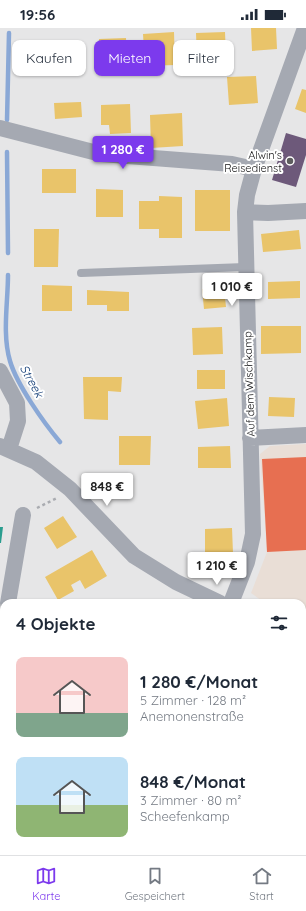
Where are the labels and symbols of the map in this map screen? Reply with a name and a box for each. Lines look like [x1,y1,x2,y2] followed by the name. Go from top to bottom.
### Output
[86,136,160,170] pin: 1 280 €
[224,148,282,175] place label: Alwin's Reisedienst
[285,156,295,166] marker: Alwin's Reisedienst
[195,273,269,307] pin: 1 010 €
[240,331,258,437] street label: Auf dem Wischkamp
[17,362,48,401] water label: Streek
[79,473,135,507] pin: 848 €
[180,552,254,586] pin: 1 210 €

